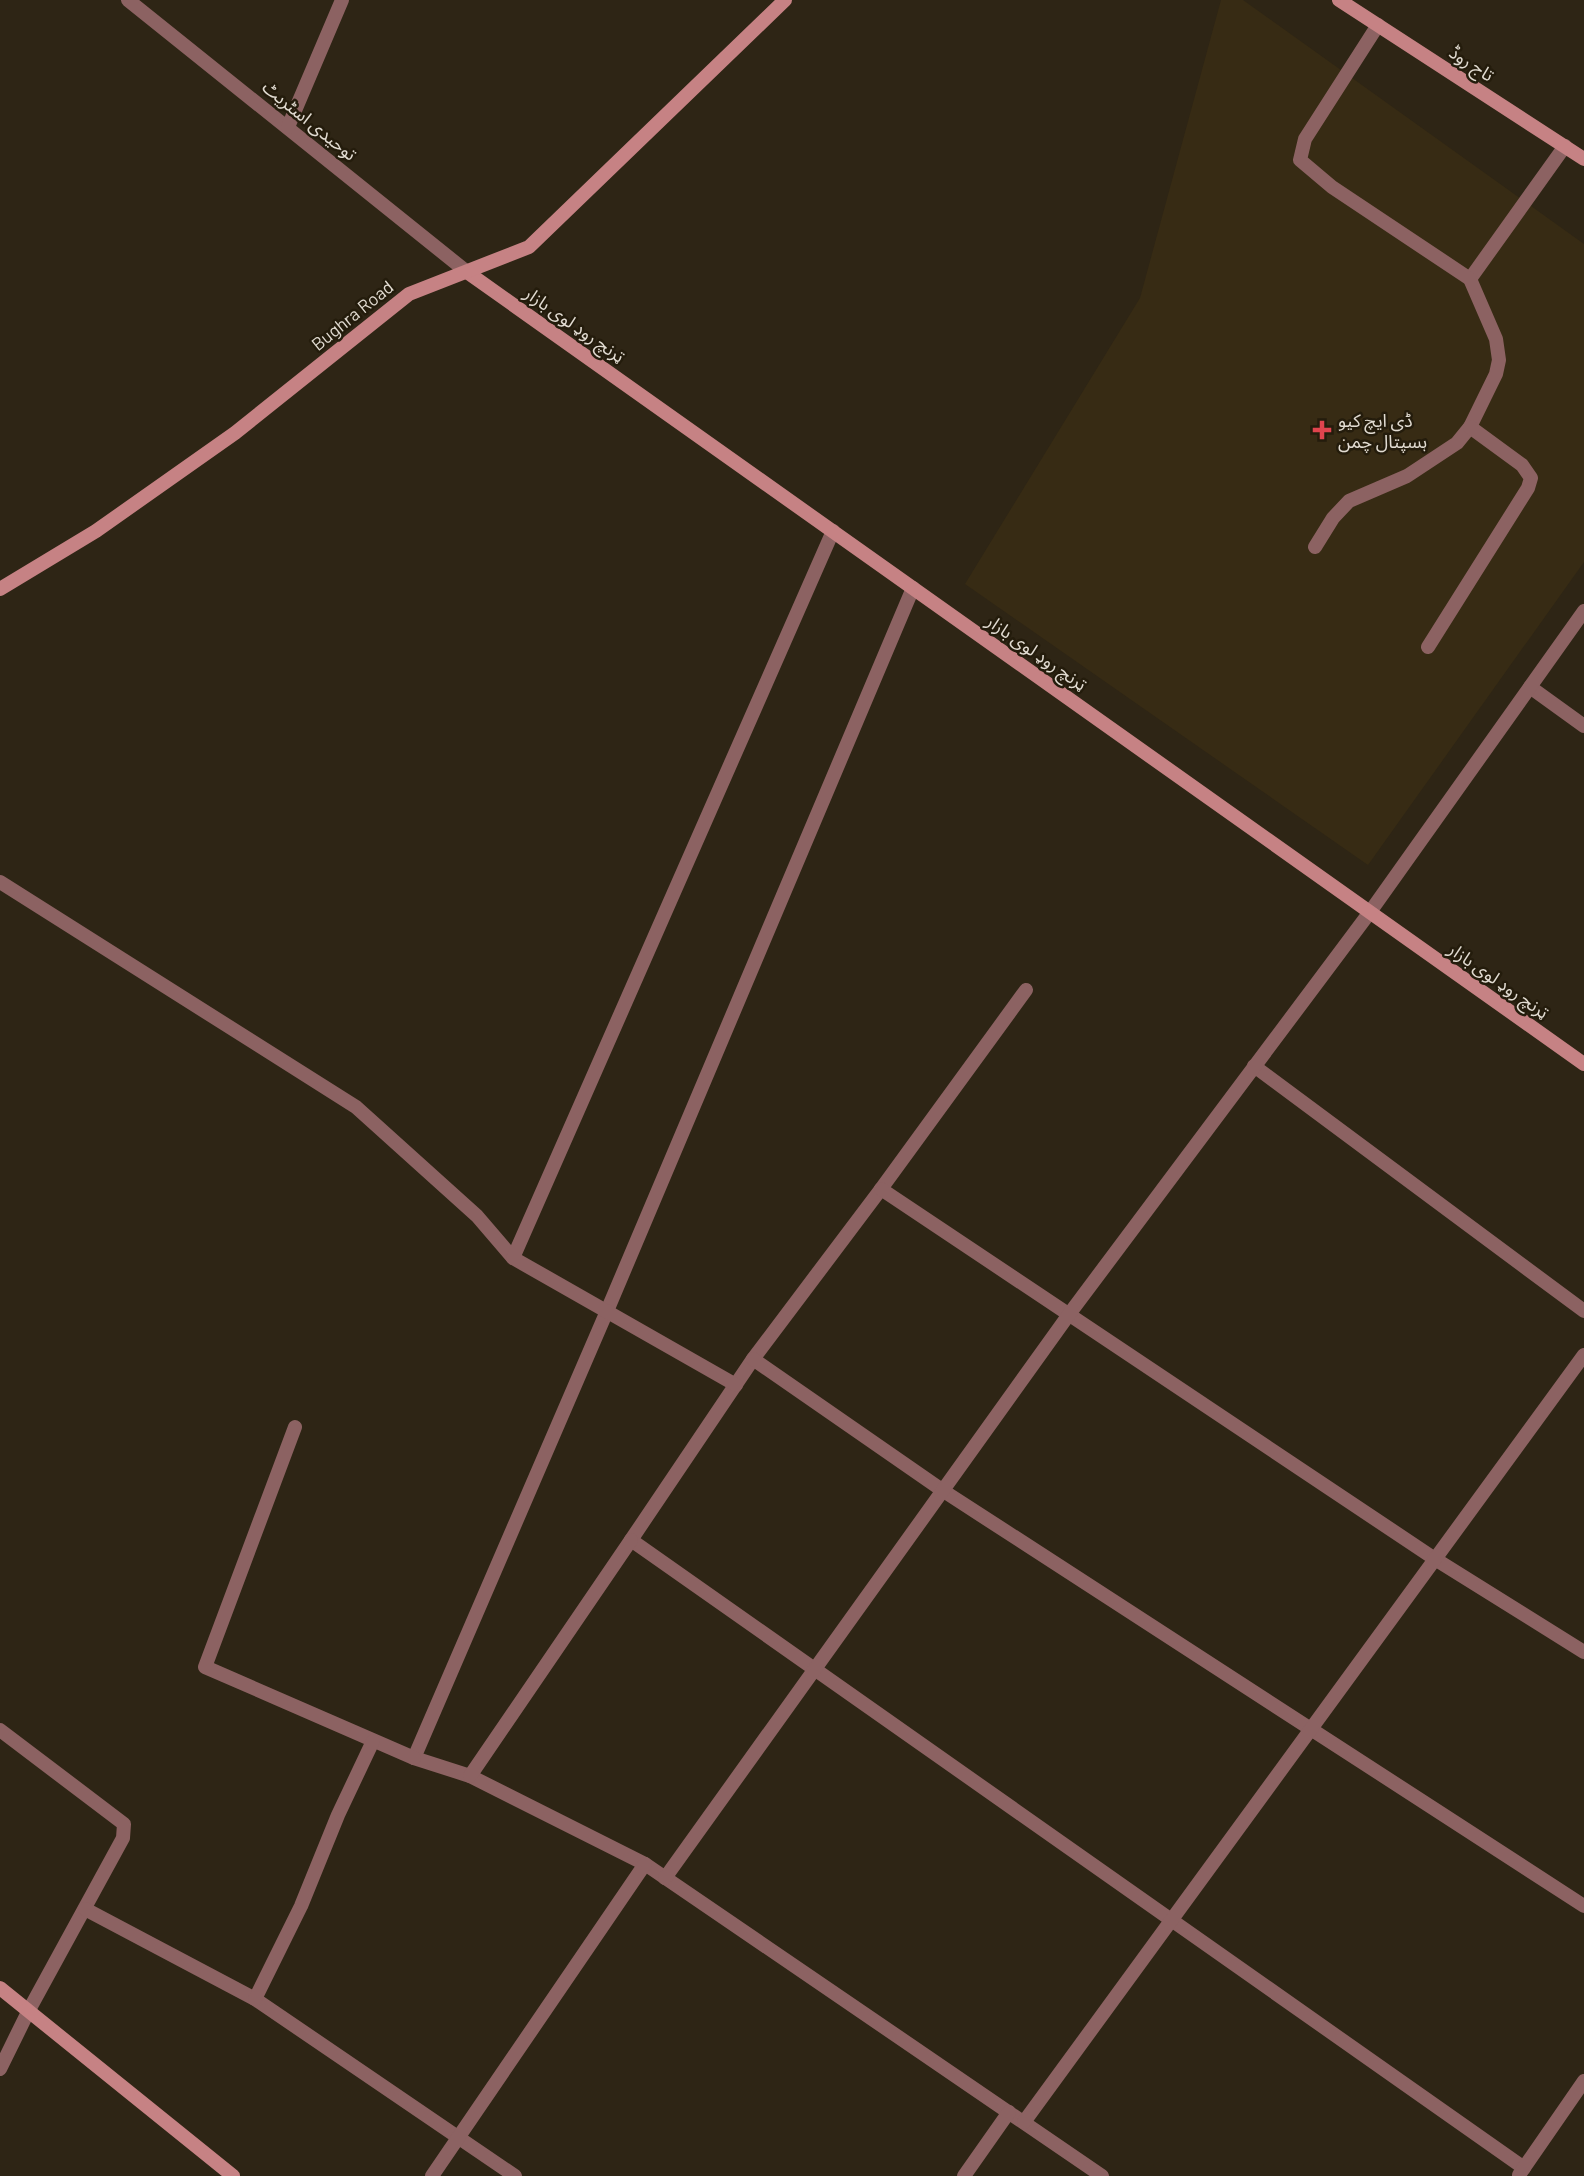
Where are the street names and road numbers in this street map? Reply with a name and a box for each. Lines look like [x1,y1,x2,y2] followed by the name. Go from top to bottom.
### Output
[1444,40,1499,88] street label: تاج روڈ
[258,75,362,165] street label: توحیدی اسٹریٹ
[307,275,397,355] street label: Bughra Road
[518,281,630,369] street label: ټرنچ روډ لوی بازار
[980,609,1092,697] street label: ټرنچ روډ لوی بازار
[1442,937,1554,1025] street label: ټرنچ روډ لوی بازار

